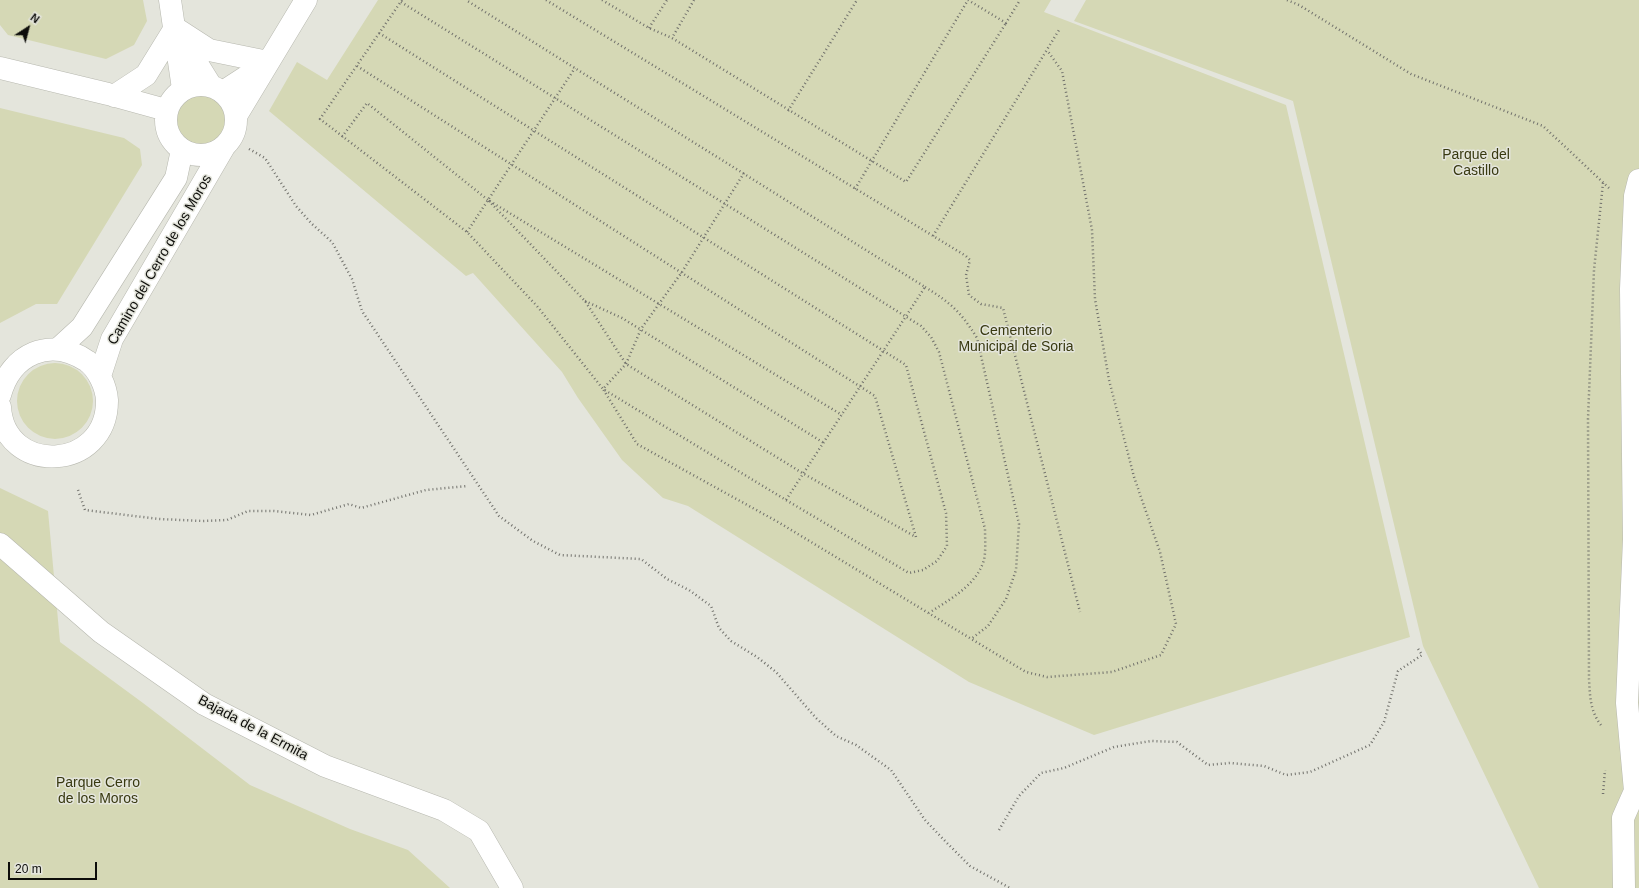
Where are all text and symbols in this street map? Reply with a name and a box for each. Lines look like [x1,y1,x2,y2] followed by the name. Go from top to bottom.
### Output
[8,8,48,48] north arrow
[28,11,42,25] text: N
[1442,147,1510,180] park label: Parque del Castillo
[104,172,216,348] street label: Camino del Cerro de los Moros
[958,323,1074,356] park label: Cementerio Municipal de Soria
[195,692,311,764] street label: Bajada de la Ermita
[56,775,140,808] park label: Parque Cerro de los Moros
[10,854,99,880] scale bar
[15,862,42,876] text: 20 m

